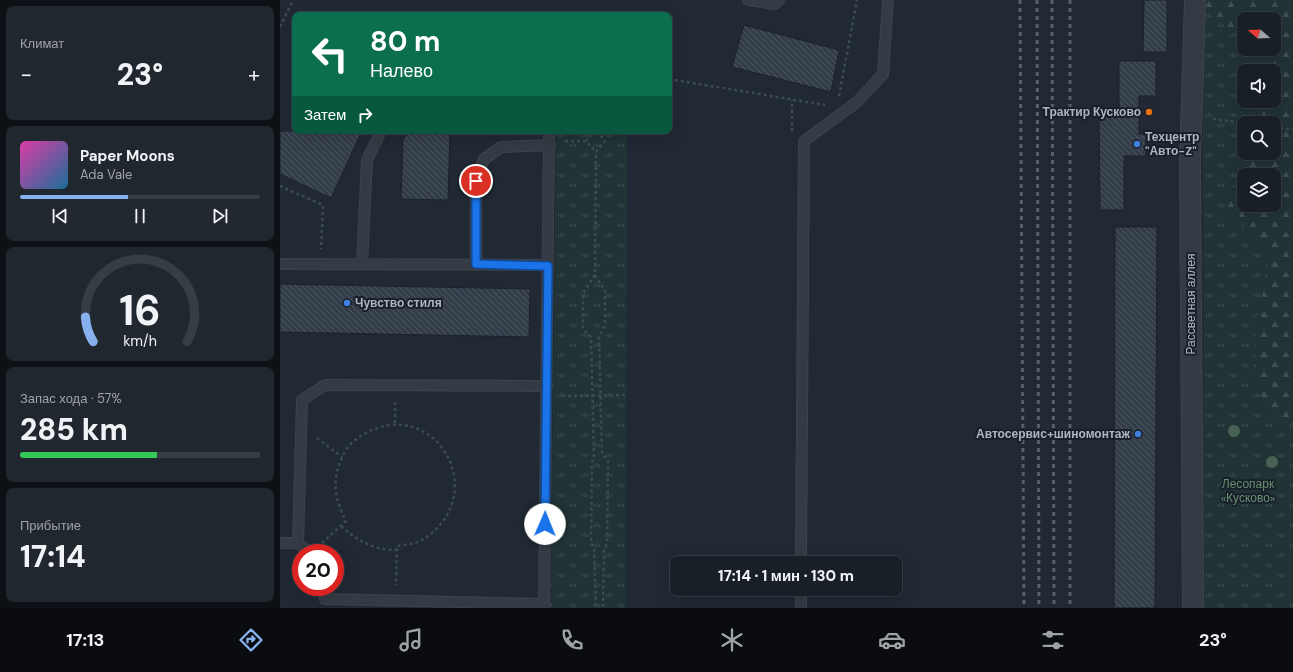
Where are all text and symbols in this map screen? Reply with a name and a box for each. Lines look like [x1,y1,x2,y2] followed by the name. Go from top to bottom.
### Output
[1237,12,1281,56] north arrow
[1237,12,1281,212] map controls
[370,23,440,60] text: 80 m
[304,28,356,80] icon: left
[20,35,64,52] text: Климат
[117,55,163,94] text: 23°
[370,59,433,83] text: Налево
[20,60,32,89] text: −
[248,60,260,89] text: +
[1237,64,1281,108] button: sound
[354,104,376,126] icon: right
[1043,104,1141,120] place label: Трактир Кусково
[304,105,346,125] text: Затем
[1144,107,1154,117] marker: Трактир Кусково
[1237,116,1281,160] button: search
[1145,129,1199,159] place label: Техцентр "Авто-Z"
[1132,139,1142,149] marker: Техцентр "Авто-Z"
[80,146,175,166] text: Paper Moons
[459,164,493,198] pin
[80,166,132,183] text: Ada Vale
[1237,168,1281,212] button: layers
[465,170,487,192] icon: arrive
[49,205,71,227] icon: previous
[129,205,151,227] icon: pause
[209,205,231,227] icon: next
[1183,253,1199,355] street label: Рассветная аллея
[119,284,161,338] text: 16
[355,295,442,311] place label: Чувство стиля
[342,298,352,308] marker: Чувство стиля
[123,332,157,350] text: km/h
[20,390,122,407] text: Запас хода · 57%
[20,410,128,449] text: 285 km
[976,426,1130,442] place label: Автосервис+шиномонтаж
[1133,429,1143,439] marker: Автосервис+шиномонтаж
[1221,476,1275,506] park label: Лесопарк «Кусково»
[524,503,566,545] position arrow
[20,517,81,534] text: Прибытие
[20,537,86,576] text: 17:14
[292,544,344,596] speed limit sign: 20
[718,566,854,586] text: 17:14 · 1 мин · 130 m
[237,626,265,654] icon: directions
[397,626,425,654] icon: music
[558,626,586,654] icon: phone
[718,626,746,654] icon: climate
[878,626,906,654] icon: car
[1039,626,1067,654] icon: filters
[66,628,104,652] text: 17:13
[1199,628,1227,652] text: 23°

